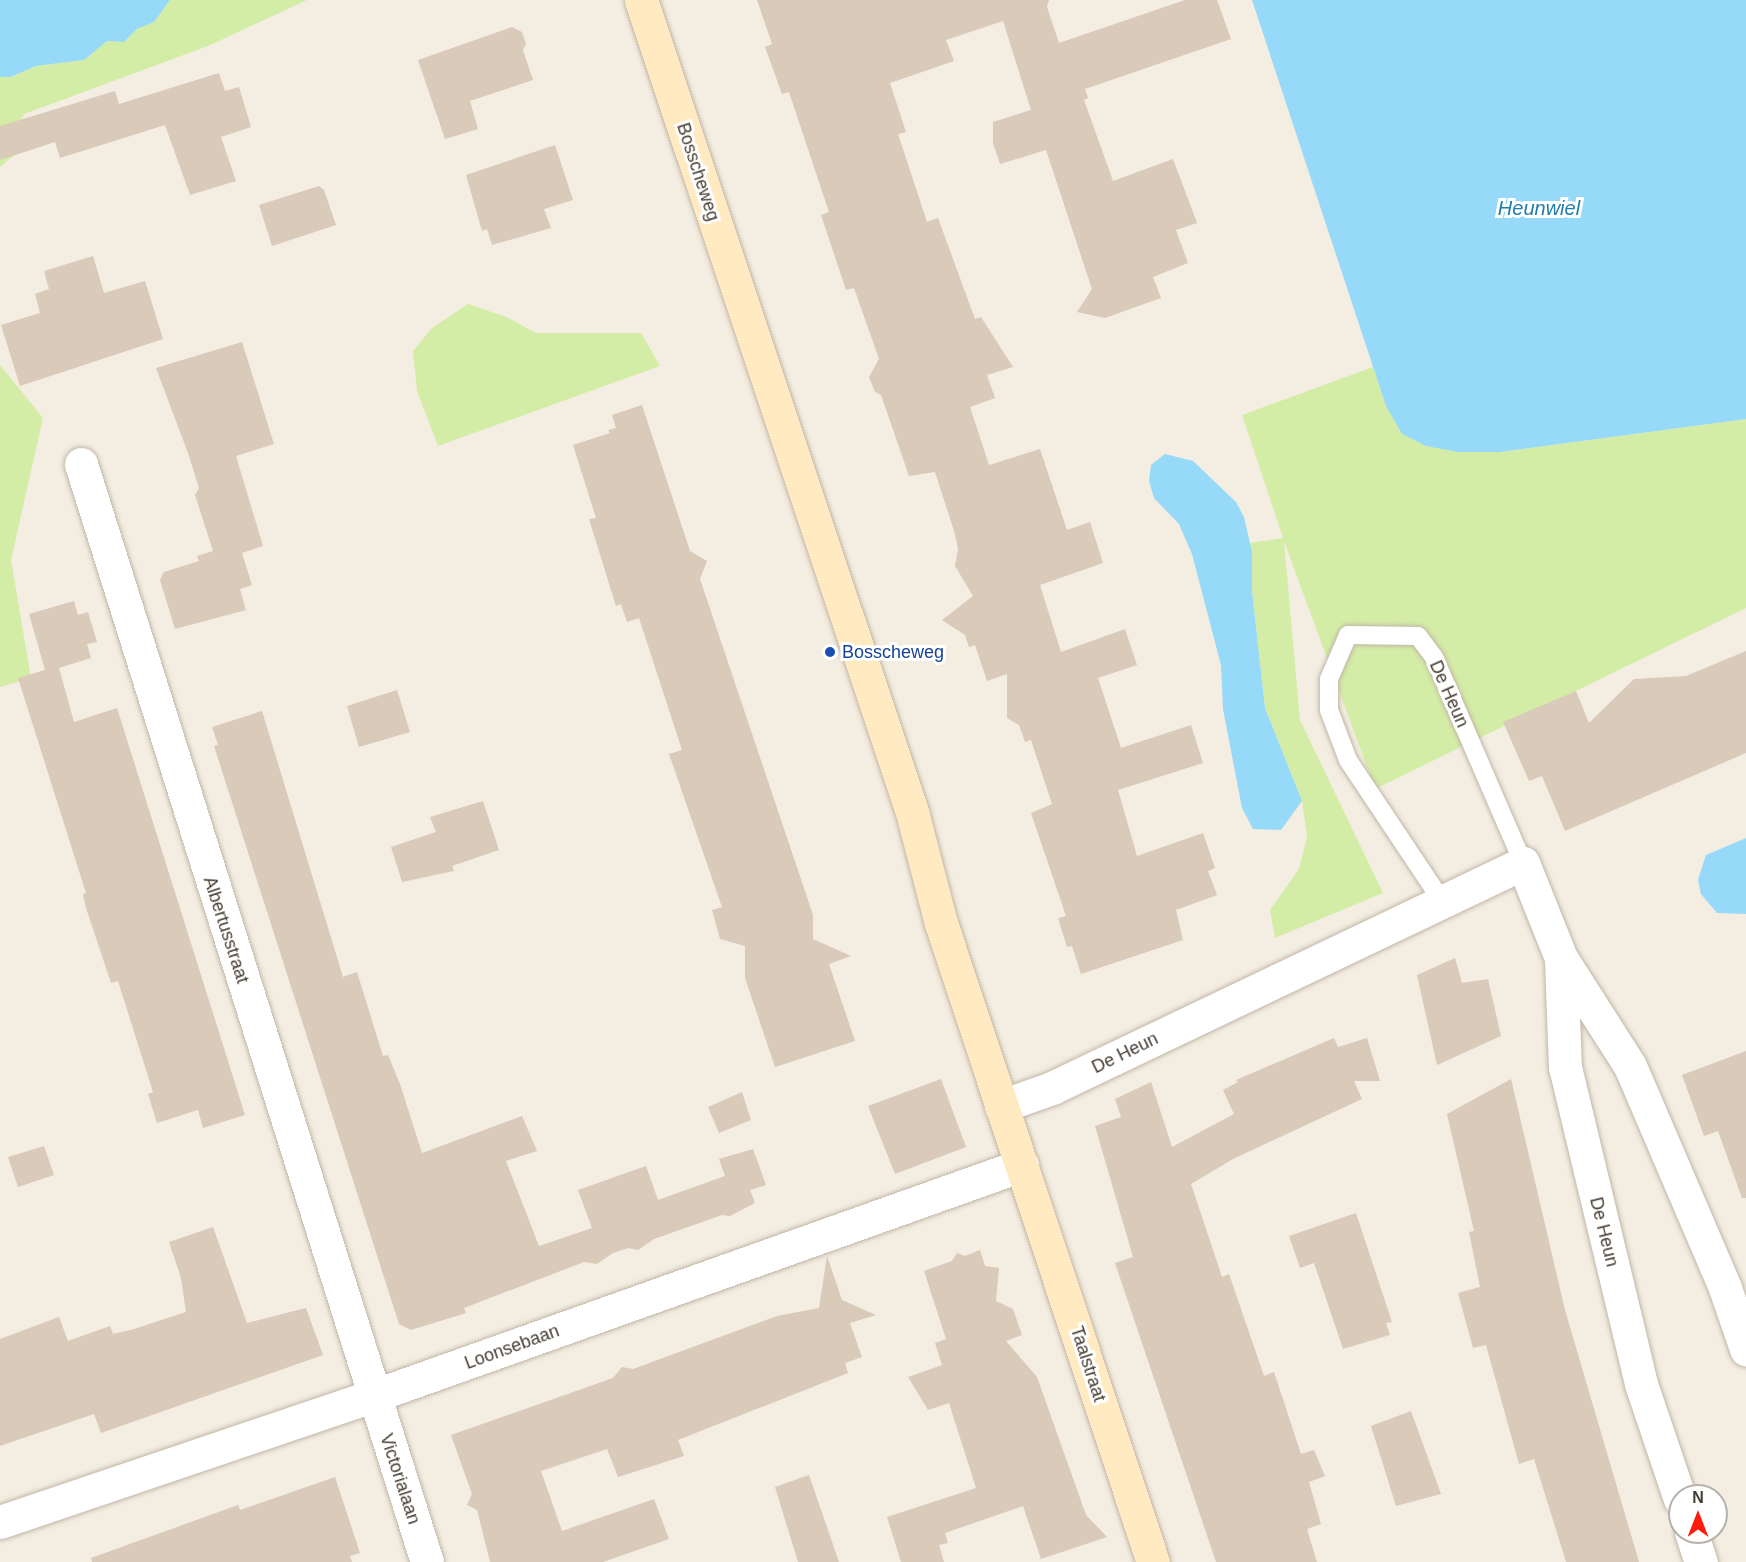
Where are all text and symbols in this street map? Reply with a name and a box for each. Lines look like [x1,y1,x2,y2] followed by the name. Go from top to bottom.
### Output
[672,120,724,224] street label: Bosscheweg
[1498,196,1580,220] water label: Heunwiel
[842,641,944,663] place label: Bosscheweg
[823,645,837,659] marker: Bosscheweg
[1425,657,1473,731] street label: De Heun
[199,874,253,986] street label: Albertusstraat
[1088,1028,1162,1078] street label: De Heun
[1585,1195,1623,1269] street label: De Heun
[462,1320,562,1374] street label: Loonsebaan
[1066,1324,1110,1404] street label: Taalstraat
[375,1431,425,1527] street label: Victorialaan
[1668,1484,1728,1544] north arrow
[1692,1489,1704,1506] text: N

